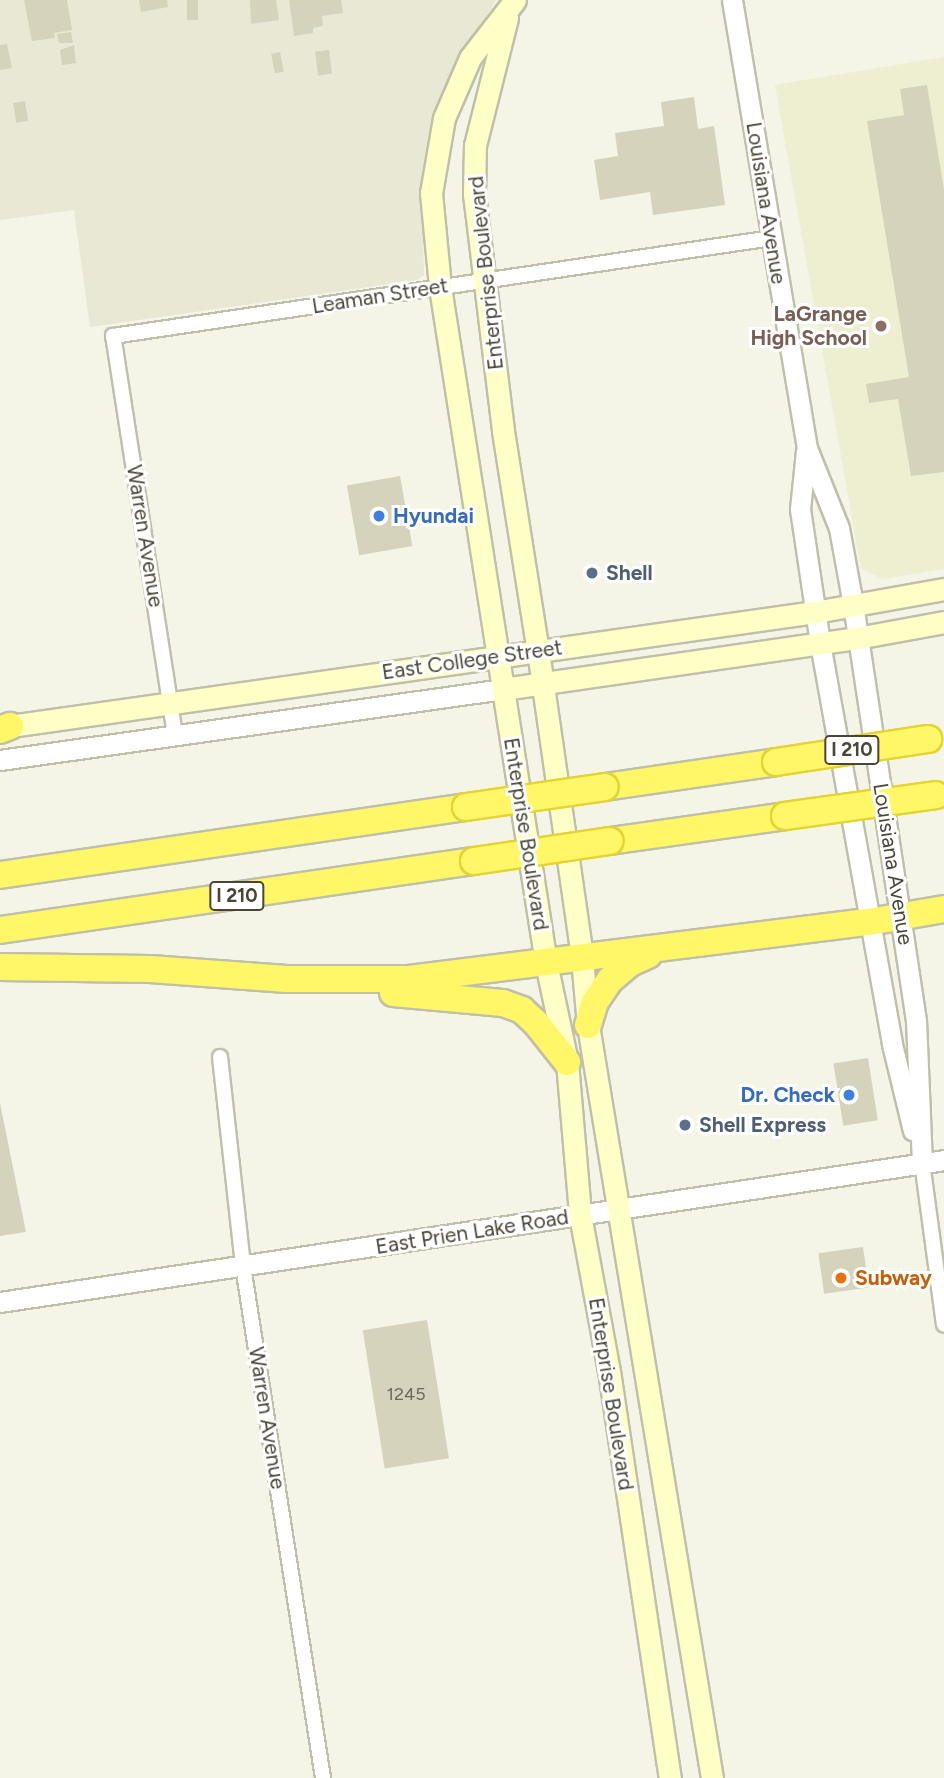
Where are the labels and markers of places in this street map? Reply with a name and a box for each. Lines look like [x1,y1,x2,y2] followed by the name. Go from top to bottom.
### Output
[750,301,867,351] place label: LaGrange High School
[873,318,889,334] marker: LaGrange High School
[393,503,474,529] place label: Hyundai
[371,508,387,524] marker: Hyundai
[606,560,653,586] place label: Shell
[584,565,600,581] marker: Shell
[741,1082,835,1108] place label: Dr. Check
[841,1087,857,1103] marker: Dr. Check
[699,1112,826,1138] place label: Shell Express
[677,1117,693,1133] marker: Shell Express
[855,1265,932,1291] place label: Subway
[833,1270,849,1286] marker: Subway

